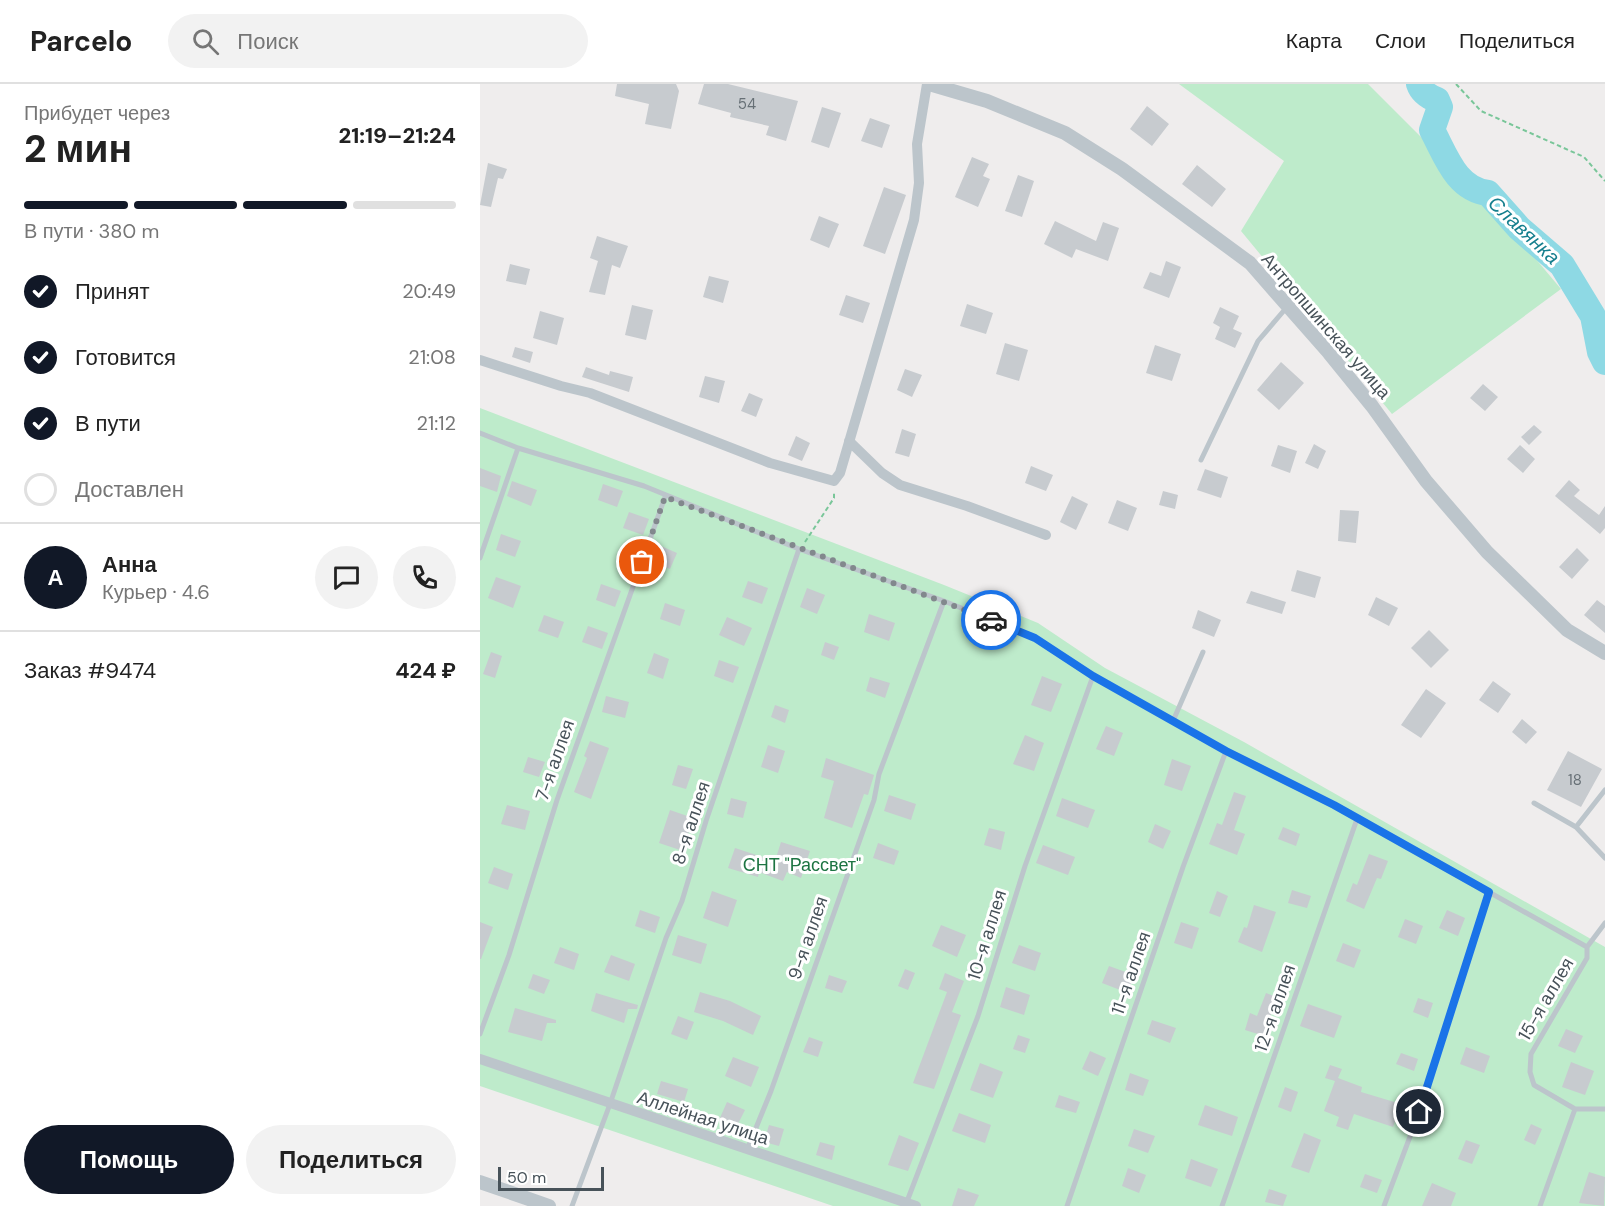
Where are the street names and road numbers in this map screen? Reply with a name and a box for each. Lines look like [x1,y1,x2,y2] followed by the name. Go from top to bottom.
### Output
[1256,248,1397,405] street label: Антропшинская улица
[530,716,580,804] street label: 7-я аллея
[666,778,716,868] street label: 8-я аллея
[962,887,1012,983] street label: 10-я аллея
[783,893,833,983] street label: 9-я аллея
[1106,928,1156,1018] street label: 11-я аллея
[1513,953,1579,1045] street label: 15-я аллея
[1249,961,1301,1055] street label: 12-я аллея
[634,1085,773,1151] street label: Аллейная улица

